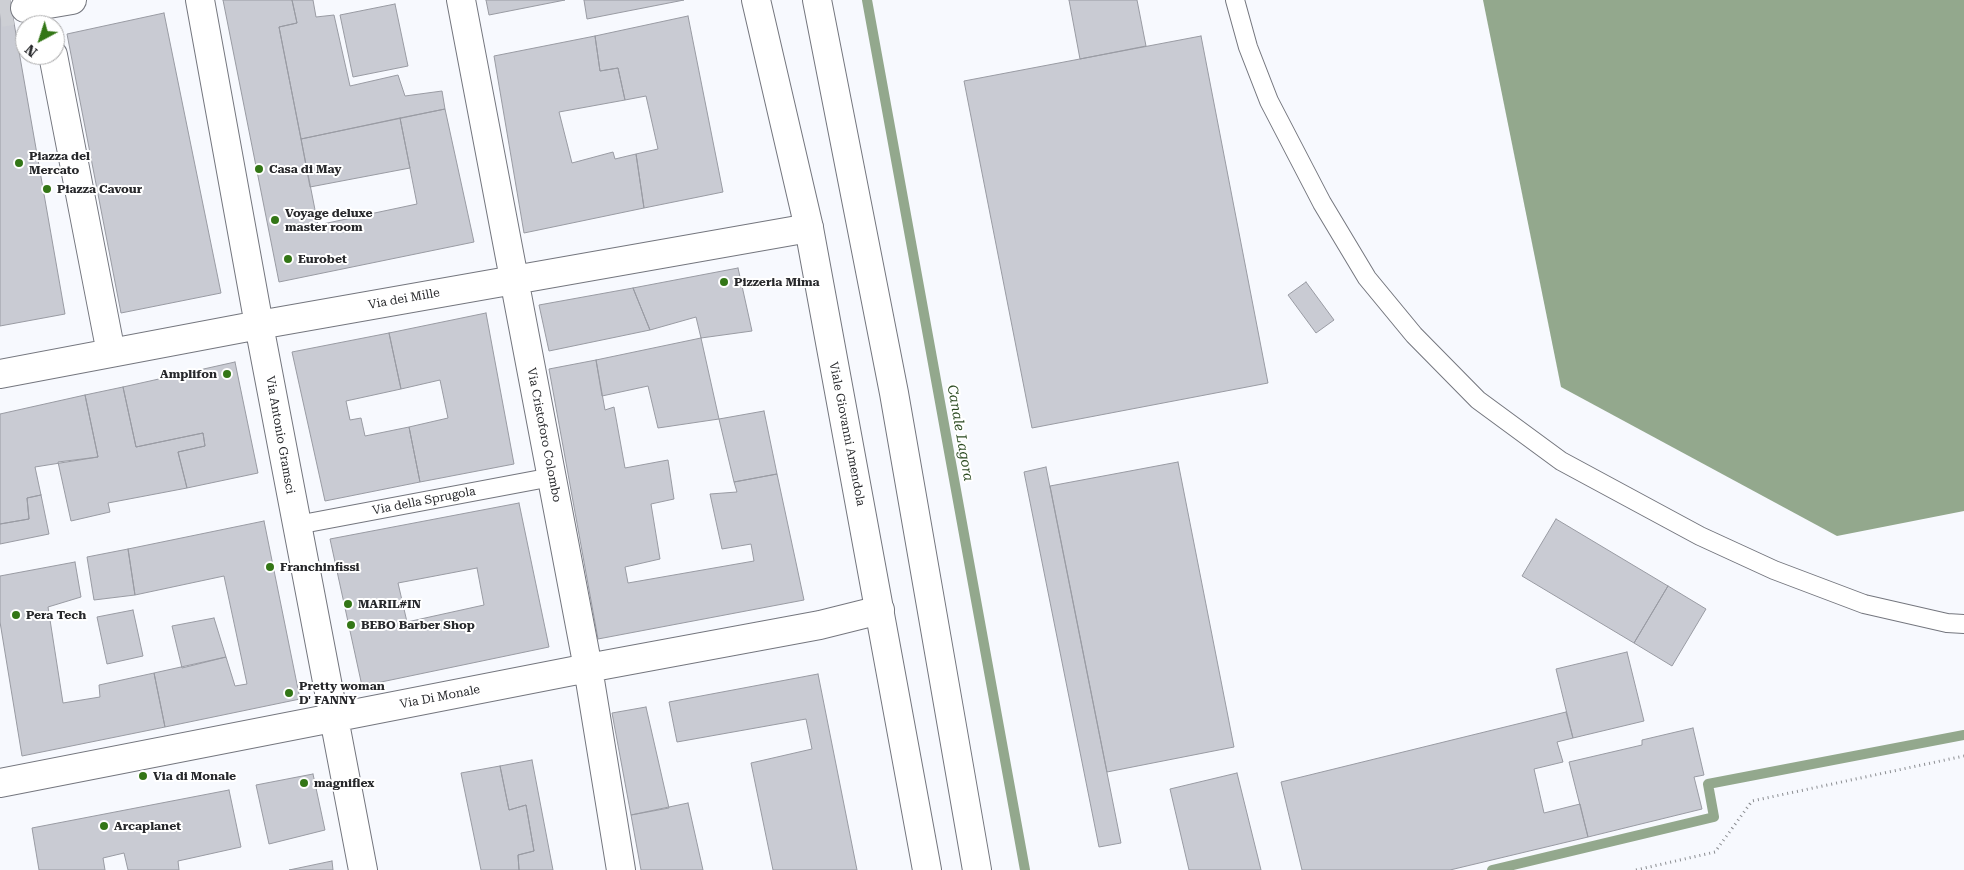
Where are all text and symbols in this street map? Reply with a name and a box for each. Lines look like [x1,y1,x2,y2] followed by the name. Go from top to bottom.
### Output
[15,15,65,65] north arrow
[22,41,40,60] text: N
[29,149,90,177] place label: Piazza del Mercato
[13,157,25,169] marker: Piazza del Mercato
[269,162,342,176] place label: Casa di May
[253,163,265,175] marker: Casa di May
[57,182,142,196] place label: Piazza Cavour
[41,183,53,195] marker: Piazza Cavour
[285,206,372,234] place label: Voyage deluxe master room
[269,214,281,226] marker: Voyage deluxe master room
[298,252,347,266] place label: Eurobet
[282,253,294,265] marker: Eurobet
[734,275,820,289] place label: Pizzeria Mima
[718,276,730,288] marker: Pizzeria Mima
[367,286,441,312] street label: Via dei Mille
[826,361,868,507] street label: Viale Giovanni Amendola
[160,367,217,381] place label: Amplifon
[524,367,564,503] street label: Via Cristoforo Colombo
[221,368,233,380] marker: Amplifon
[263,375,297,495] street label: Via Antonio Gramsci
[943,383,977,483] water label: Canale Lagora
[371,484,477,518] street label: Via della Sprugola
[280,560,360,574] place label: Franchinfissi
[264,561,276,573] marker: Franchinfissi
[358,597,421,611] place label: MARIL#IN
[342,598,354,610] marker: MARIL#IN
[26,608,86,622] place label: Pera Tech
[10,609,22,621] marker: Pera Tech
[361,618,475,632] place label: BEBO Barber Shop
[345,619,357,631] marker: BEBO Barber Shop
[299,679,385,707] place label: Pretty woman D' FANNY
[399,682,481,712] street label: Via Di Monale
[283,687,295,699] marker: Pretty woman D' FANNY
[153,769,236,783] place label: Via di Monale
[137,770,149,782] marker: Via di Monale
[314,776,374,790] place label: magniflex
[298,777,310,789] marker: magniflex
[114,819,181,833] place label: Arcaplanet
[98,820,110,832] marker: Arcaplanet

